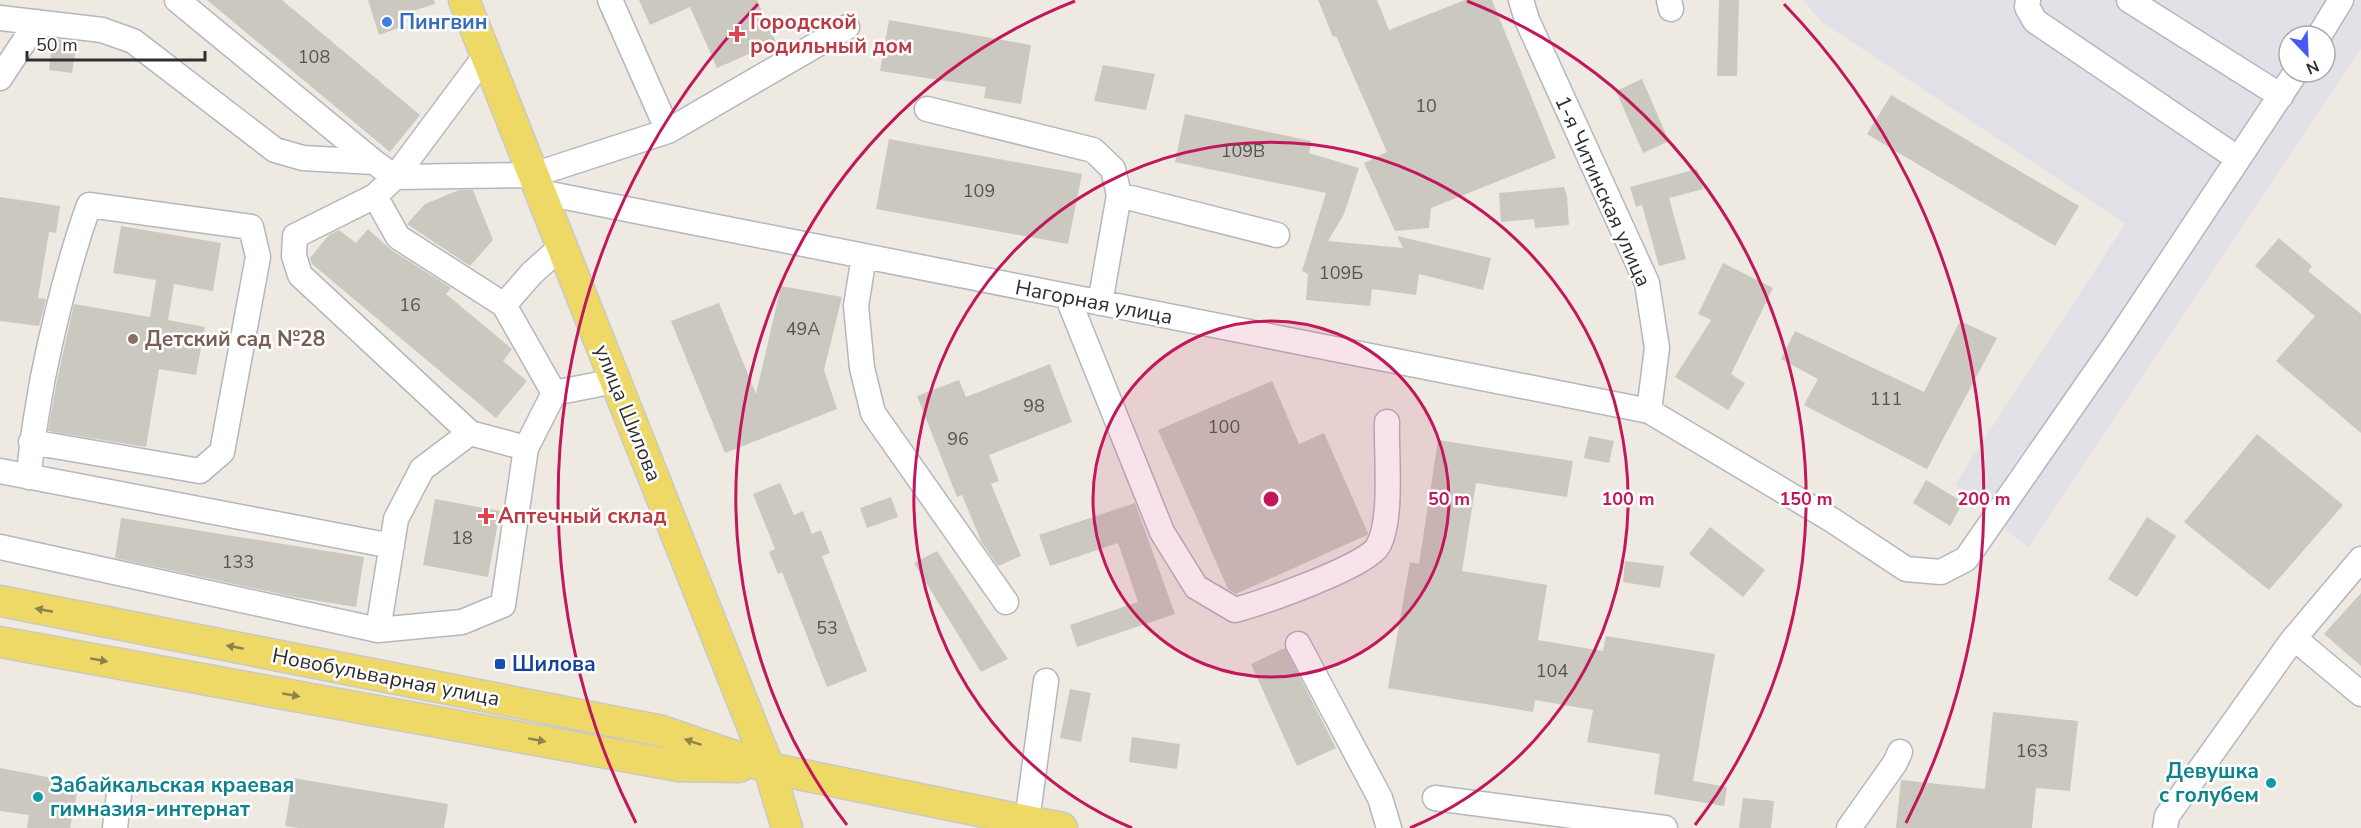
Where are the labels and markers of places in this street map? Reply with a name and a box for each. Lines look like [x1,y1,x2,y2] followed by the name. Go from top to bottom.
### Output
[399,8,488,36] place label: Пингвин
[750,8,912,60] place label: Городской родильный дом
[380,15,394,29] marker: Пингвин
[728,25,746,43] marker: Городской родильный дом
[145,325,325,353] place label: Детский сад №28
[126,332,140,346] marker: Детский сад №28
[1261,489,1281,509] centre of rings
[498,502,667,530] place label: Аптечный склад
[479,509,493,523] marker: Аптечный склад
[512,650,596,678] place label: Шилова
[493,657,507,671] marker: Шилова
[2159,757,2259,809] place label: Девушка с голубем
[50,771,294,823] place label: Забайкальская краевая гимназия-интернат
[2264,776,2278,790] marker: Девушка с голубем
[31,790,45,804] marker: Забайкальская краевая гимназия-интернат

